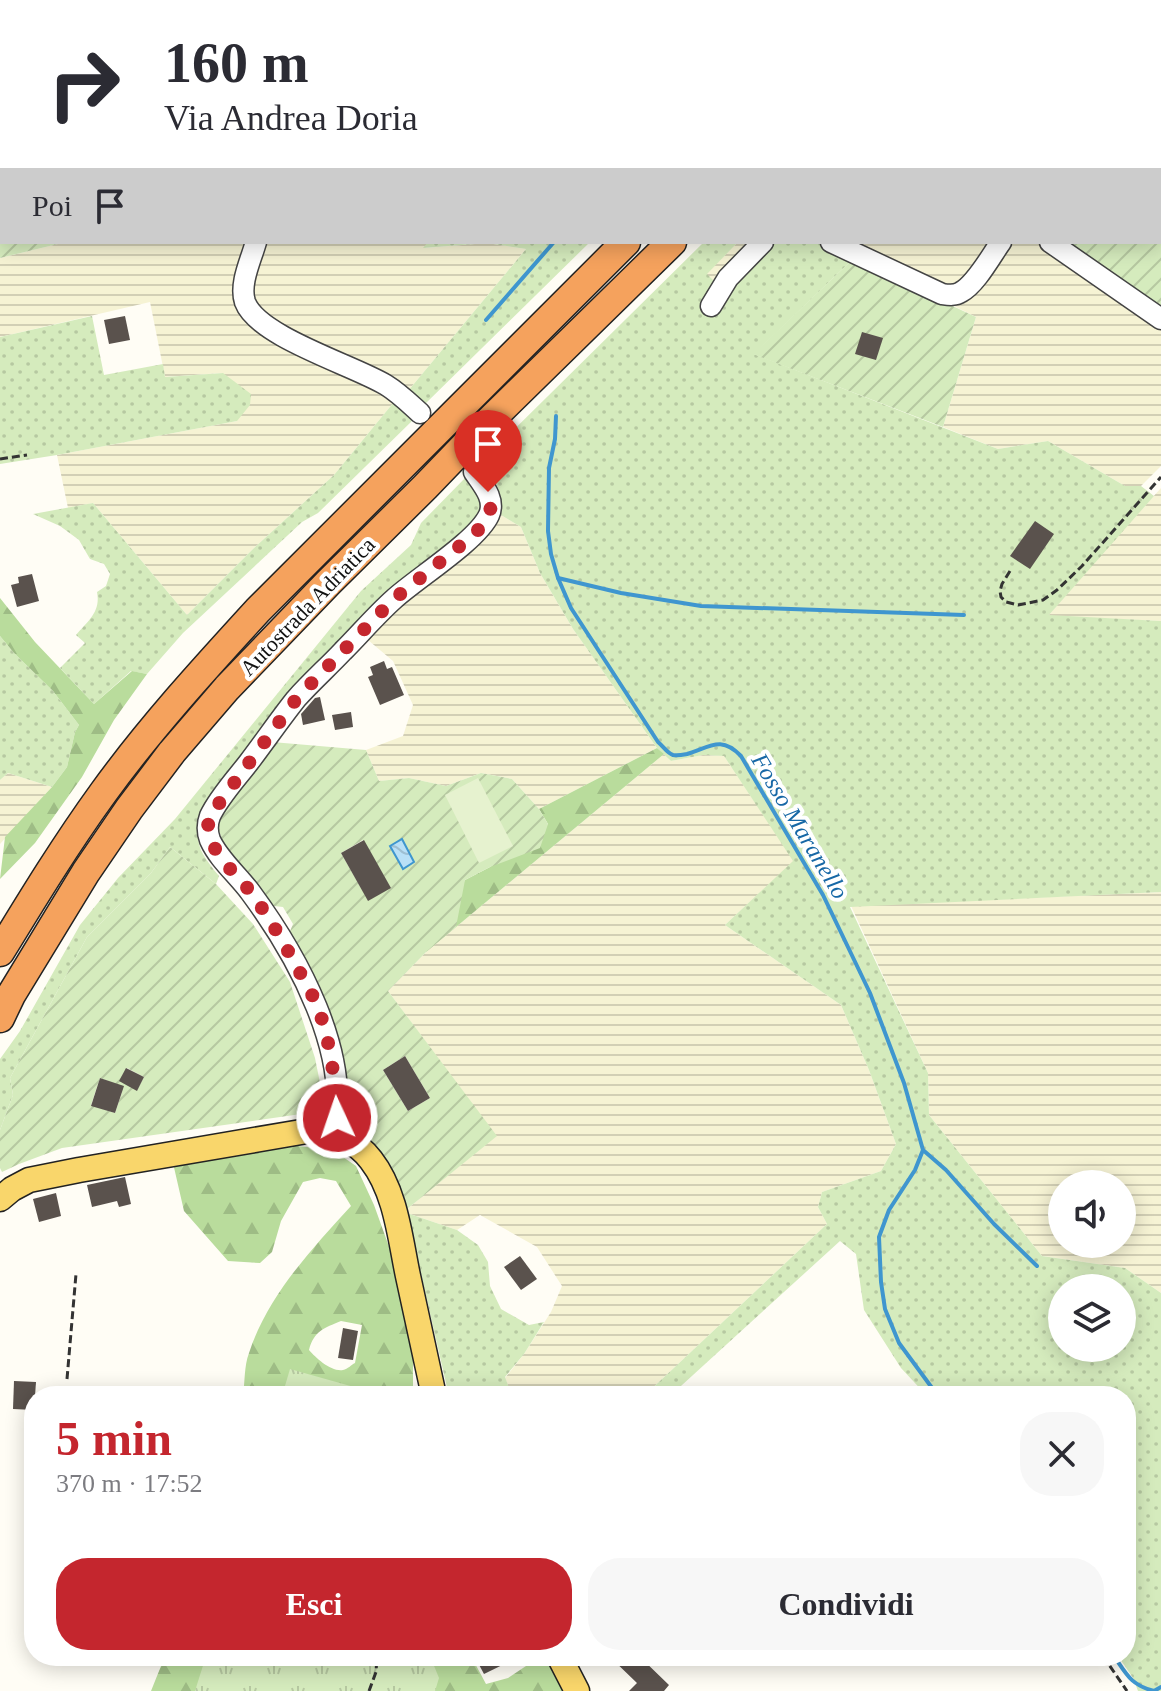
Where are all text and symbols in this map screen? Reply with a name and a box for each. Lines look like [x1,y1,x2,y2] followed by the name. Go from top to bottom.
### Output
[32,32,136,136] icon: right
[164,32,309,94] text: 160 m
[164,98,418,138] text: Via Andrea Doria
[88,184,132,228] icon: arrive
[32,189,72,222] text: Poi
[454,410,522,492] pin
[466,422,510,466] icon: arrive
[235,532,380,681] street label: Autostrada Adriatica
[746,748,854,903] water label: Fosso Maranello
[295,1076,379,1160] position arrow
[1048,1170,1136,1362] map controls
[1048,1170,1136,1258] button: sound
[1048,1274,1136,1362] button: layers
[56,1412,172,1465] text: 5 min
[1020,1412,1104,1496] button: close
[56,1469,203,1498] text: 370 m · 17:52
[56,1558,572,1650] button: Esci
[588,1558,1104,1650] button: Condividi

